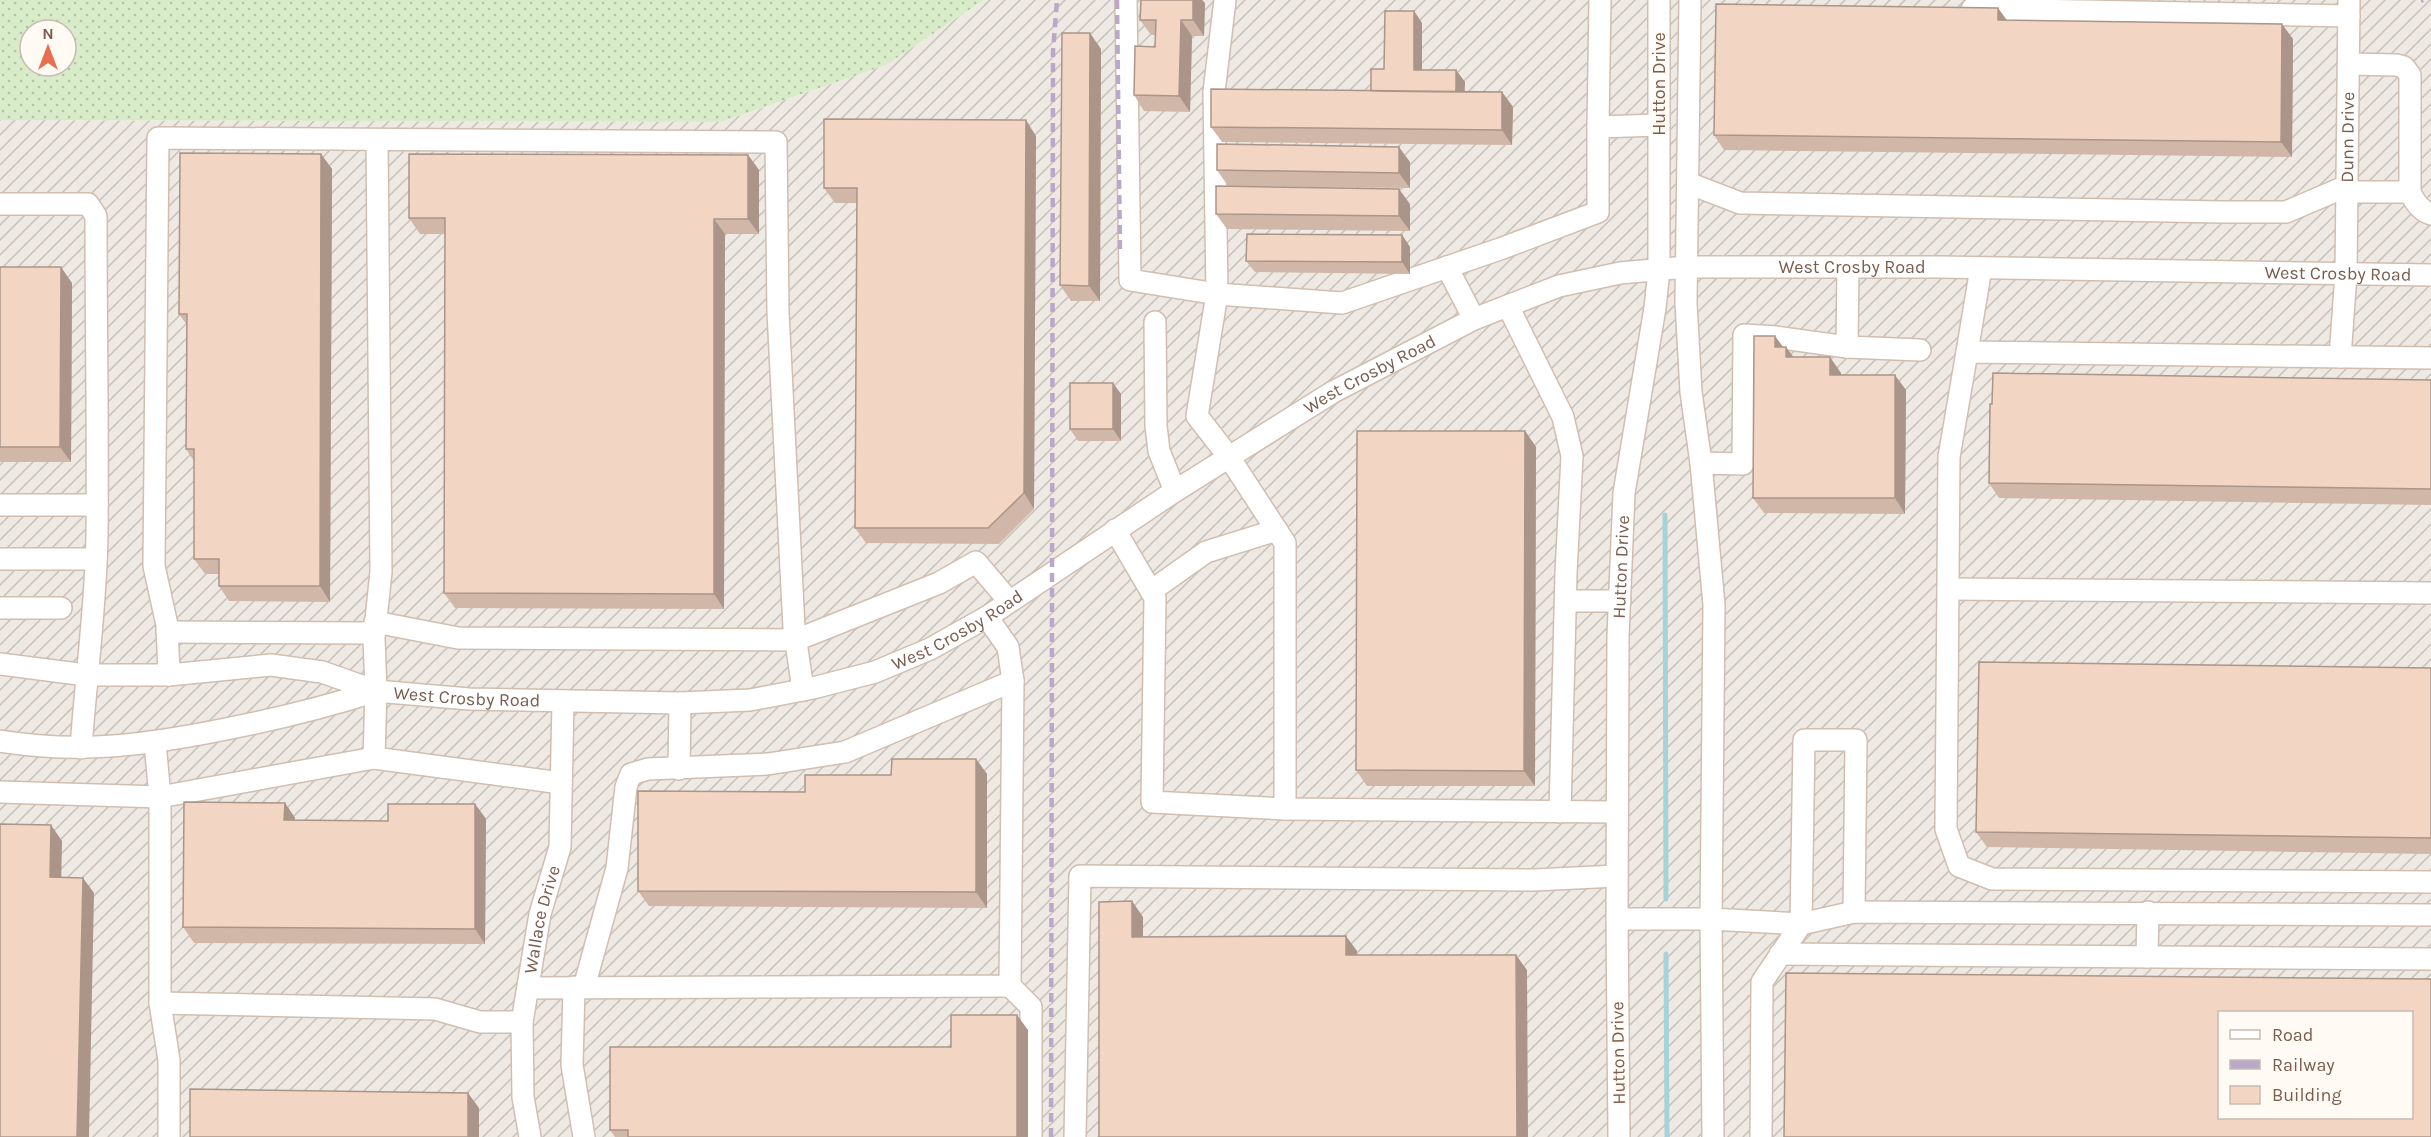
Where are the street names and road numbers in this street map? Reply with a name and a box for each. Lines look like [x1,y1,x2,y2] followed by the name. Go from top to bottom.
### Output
[1648,32,1670,136] street label: Hutton Drive
[2336,92,2359,183] street label: Dunn Drive
[1779,256,1926,278] street label: West Crosby Road
[2264,261,2412,286] street label: West Crosby Road
[1299,330,1439,419] street label: West Crosby Road
[1608,515,1634,619] street label: Hutton Drive
[888,585,1027,675] street label: West Crosby Road
[393,682,540,711] street label: West Crosby Road
[519,863,565,975] street label: Wallace Drive
[1606,1001,1630,1105] street label: Hutton Drive

